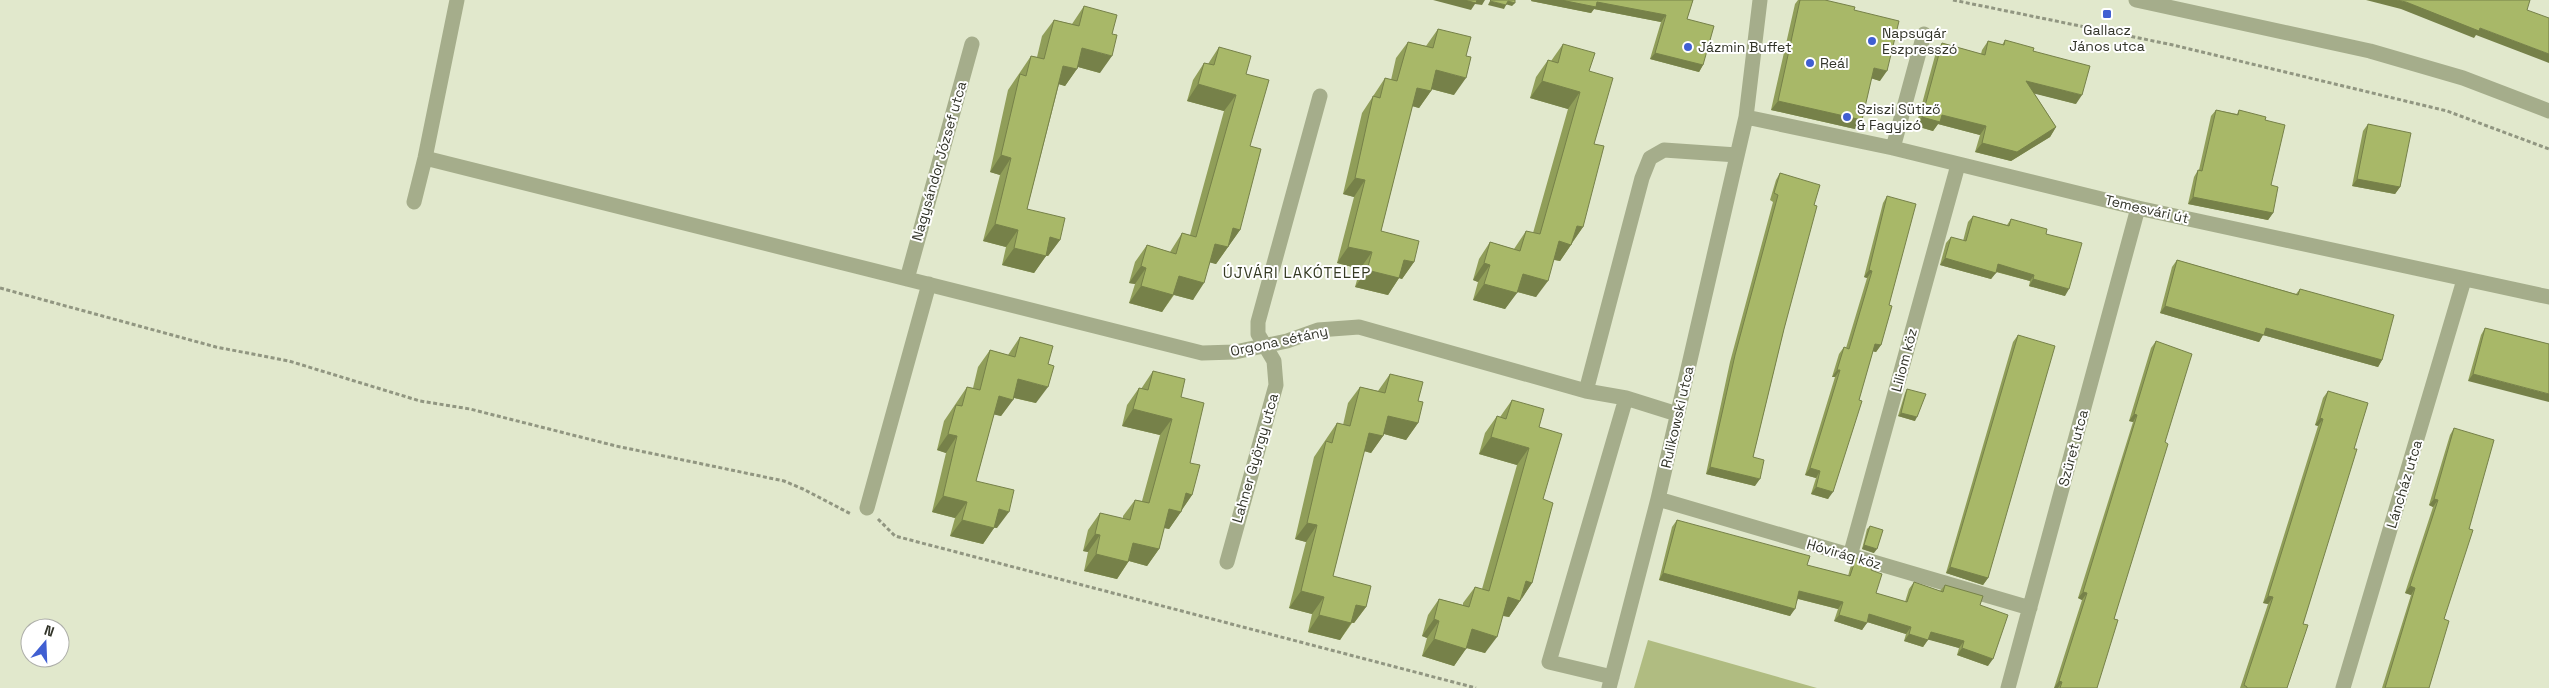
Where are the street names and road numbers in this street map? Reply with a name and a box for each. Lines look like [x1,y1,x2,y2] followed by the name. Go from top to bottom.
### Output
[908,79,970,243] street label: Nagysándor József utca
[2103,191,2191,227] street label: Temesvári út
[1229,322,1329,360] street label: Orgona sétány
[1887,326,1921,394] street label: Liliom köz
[1657,364,1697,470] street label: Rulikowski utca
[1228,391,1282,525] street label: Lahner György utca
[2054,408,2092,488] street label: Szüret utca
[2382,438,2426,530] street label: Láncház utca
[1805,535,1883,573] street label: Hóvirág köz

